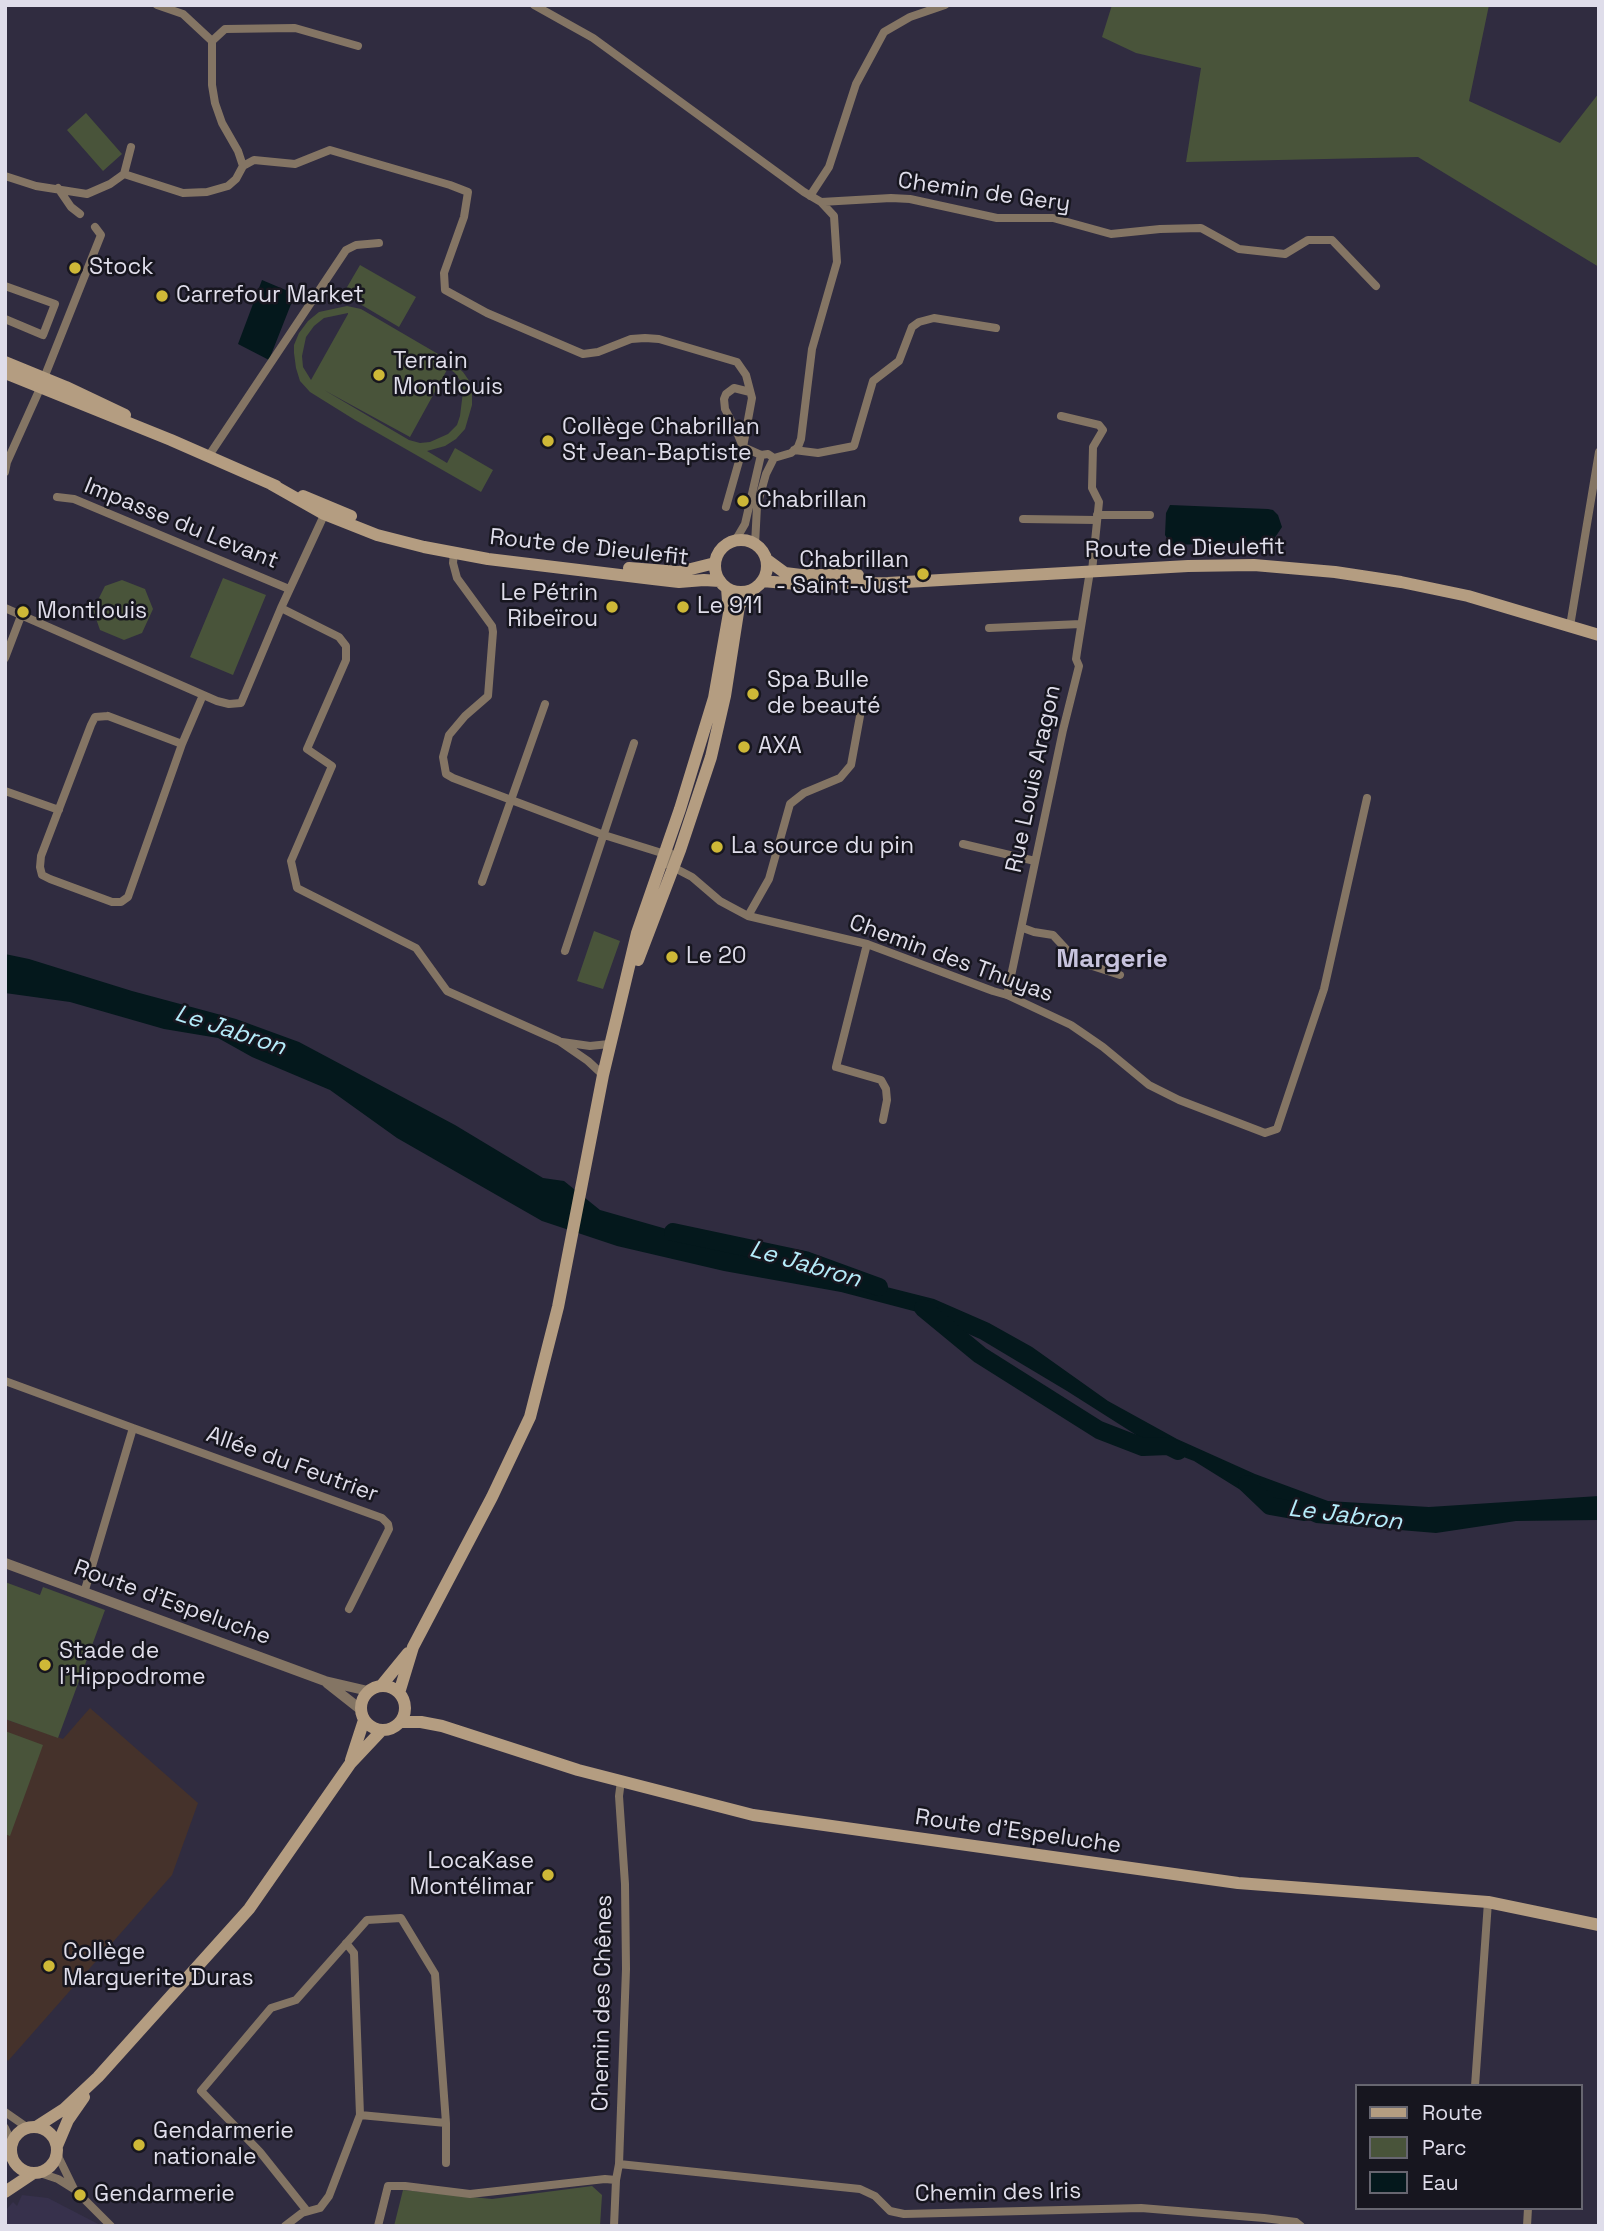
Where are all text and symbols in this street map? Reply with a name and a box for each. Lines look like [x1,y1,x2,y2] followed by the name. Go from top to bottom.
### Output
[896,167,1072,219] street label: Chemin de Gery
[89,254,154,282] place label: Stock
[67,260,83,276] marker: Stock
[176,282,364,310] place label: Carrefour Market
[154,288,170,304] marker: Carrefour Market
[393,348,503,402] place label: Terrain Montlouis
[371,367,387,383] marker: Terrain Montlouis
[562,414,760,468] place label: Collège Chabrillan St Jean-Baptiste
[540,433,556,449] marker: Collège Chabrillan St Jean-Baptiste
[80,472,282,576] street label: Impasse du Levant
[757,487,867,515] place label: Chabrillan
[735,493,751,509] marker: Chabrillan
[488,524,690,572] street label: Route de Dieulefit
[1085,533,1285,565] street label: Route de Dieulefit
[776,547,909,601] place label: Chabrillan - Saint-Just
[915,566,931,582] marker: Chabrillan - Saint-Just
[500,580,598,634] place label: Le Pétrin Ribeïrou
[697,593,762,621] place label: Le 911
[37,598,147,626] place label: Montlouis
[604,599,620,615] marker: Le Pétrin Ribeïrou
[675,599,691,615] marker: Le 911
[15,604,31,620] marker: Montlouis
[767,667,881,721] place label: Spa Bulle de beauté
[1001,683,1067,875] street label: Rue Louis Aragon
[745,686,761,702] marker: Spa Bulle de beauté
[758,733,802,761] place label: AXA
[736,739,752,755] marker: AXA
[731,833,914,861] place label: La source du pin
[709,839,725,855] marker: La source du pin
[845,909,1057,1009] street label: Chemin des Thuyas
[686,943,747,971] place label: Le 20
[1056,944,1168,976] district label: Margerie
[664,949,680,965] marker: Le 20
[171,1000,289,1062] water label: Le Jabron
[746,1235,864,1295] water label: Le Jabron
[202,1421,382,1509] street label: Allée du Feutrier
[1286,1495,1404,1537] water label: Le Jabron
[70,1555,274,1651] street label: Route d'Espeluche
[59,1638,206,1692] place label: Stade de l'Hippodrome
[37,1657,53,1673] marker: Stade de l'Hippodrome
[913,1804,1123,1860] street label: Route d'Espeluche
[409,1848,534,1902] place label: LocaKase Montélimar
[540,1867,556,1883] marker: LocaKase Montélimar
[587,1894,619,2112] street label: Chemin des Chênes
[63,1939,254,1993] place label: Collège Marguerite Duras
[41,1958,57,1974] marker: Collège Marguerite Duras
[1356,2084,1583,2210] legend
[1422,2099,1483,2126] text: Route
[153,2118,294,2172] place label: Gendarmerie nationale
[1422,2134,1467,2161] text: Parc
[131,2137,147,2153] marker: Gendarmerie nationale
[1422,2169,1459,2196] text: Eau
[915,2178,1081,2208] street label: Chemin des Iris
[94,2181,235,2209] place label: Gendarmerie
[72,2187,88,2203] marker: Gendarmerie

